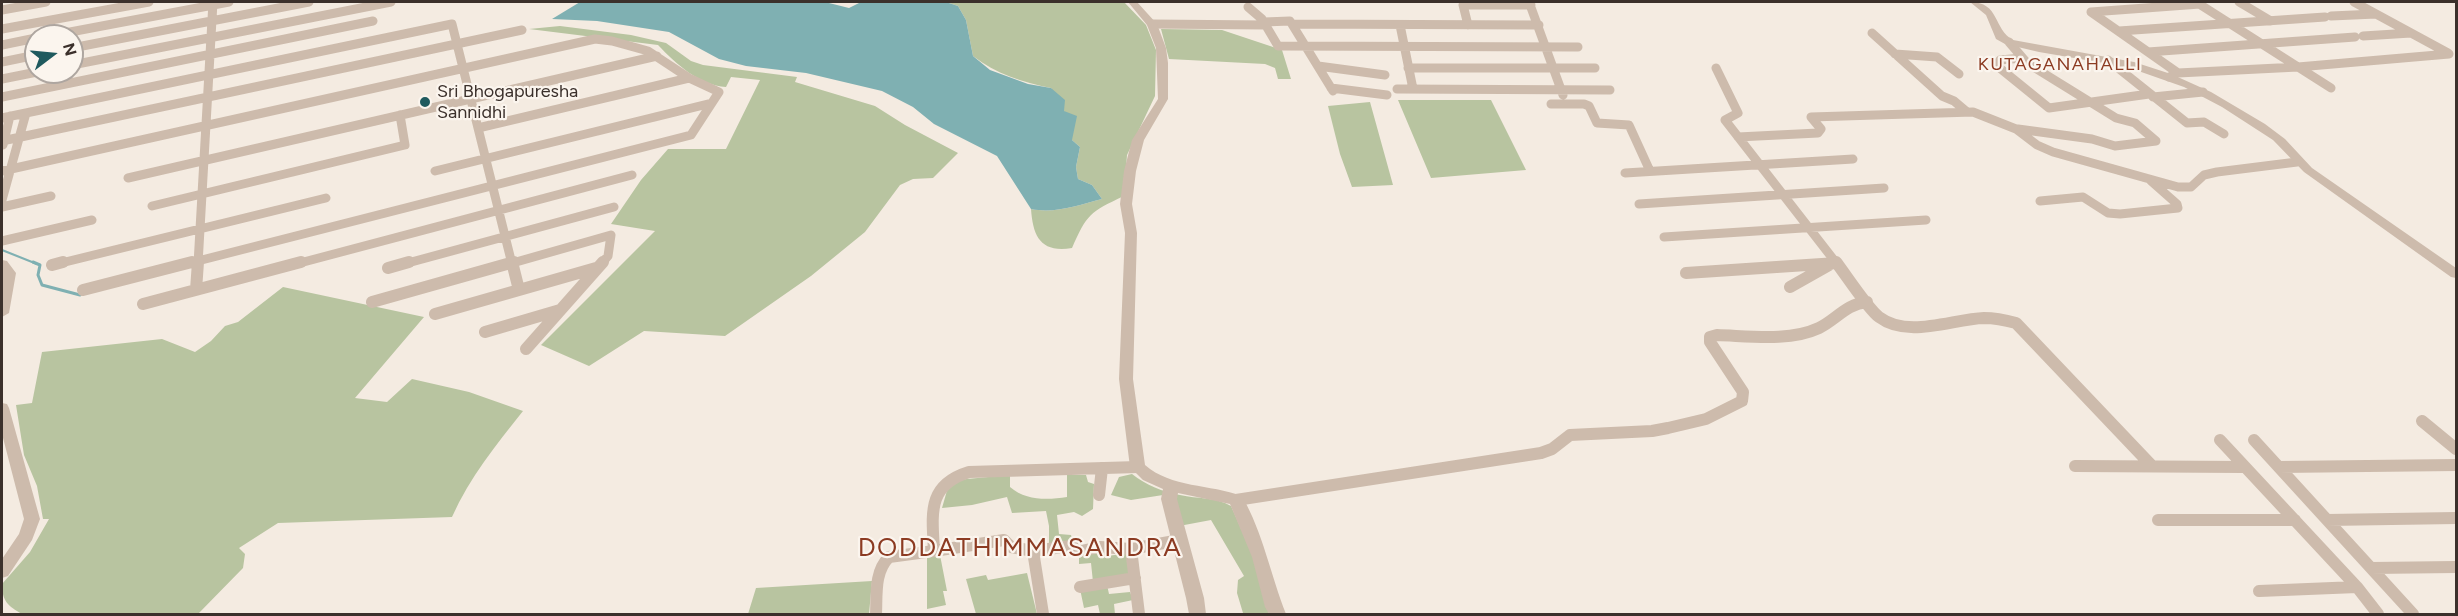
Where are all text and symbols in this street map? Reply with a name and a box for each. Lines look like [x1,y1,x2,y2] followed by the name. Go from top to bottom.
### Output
[24,24,84,84] north arrow
[59,41,81,58] text: N
[1978,54,2142,76] district label: KUTAGANAHALLI
[437,81,578,124] place label: Sri Bhogapuresha Sannidhi
[418,95,432,109] marker: Sri Bhogapuresha Sannidhi
[858,532,1182,564] district label: DODDATHIMMASANDRA

